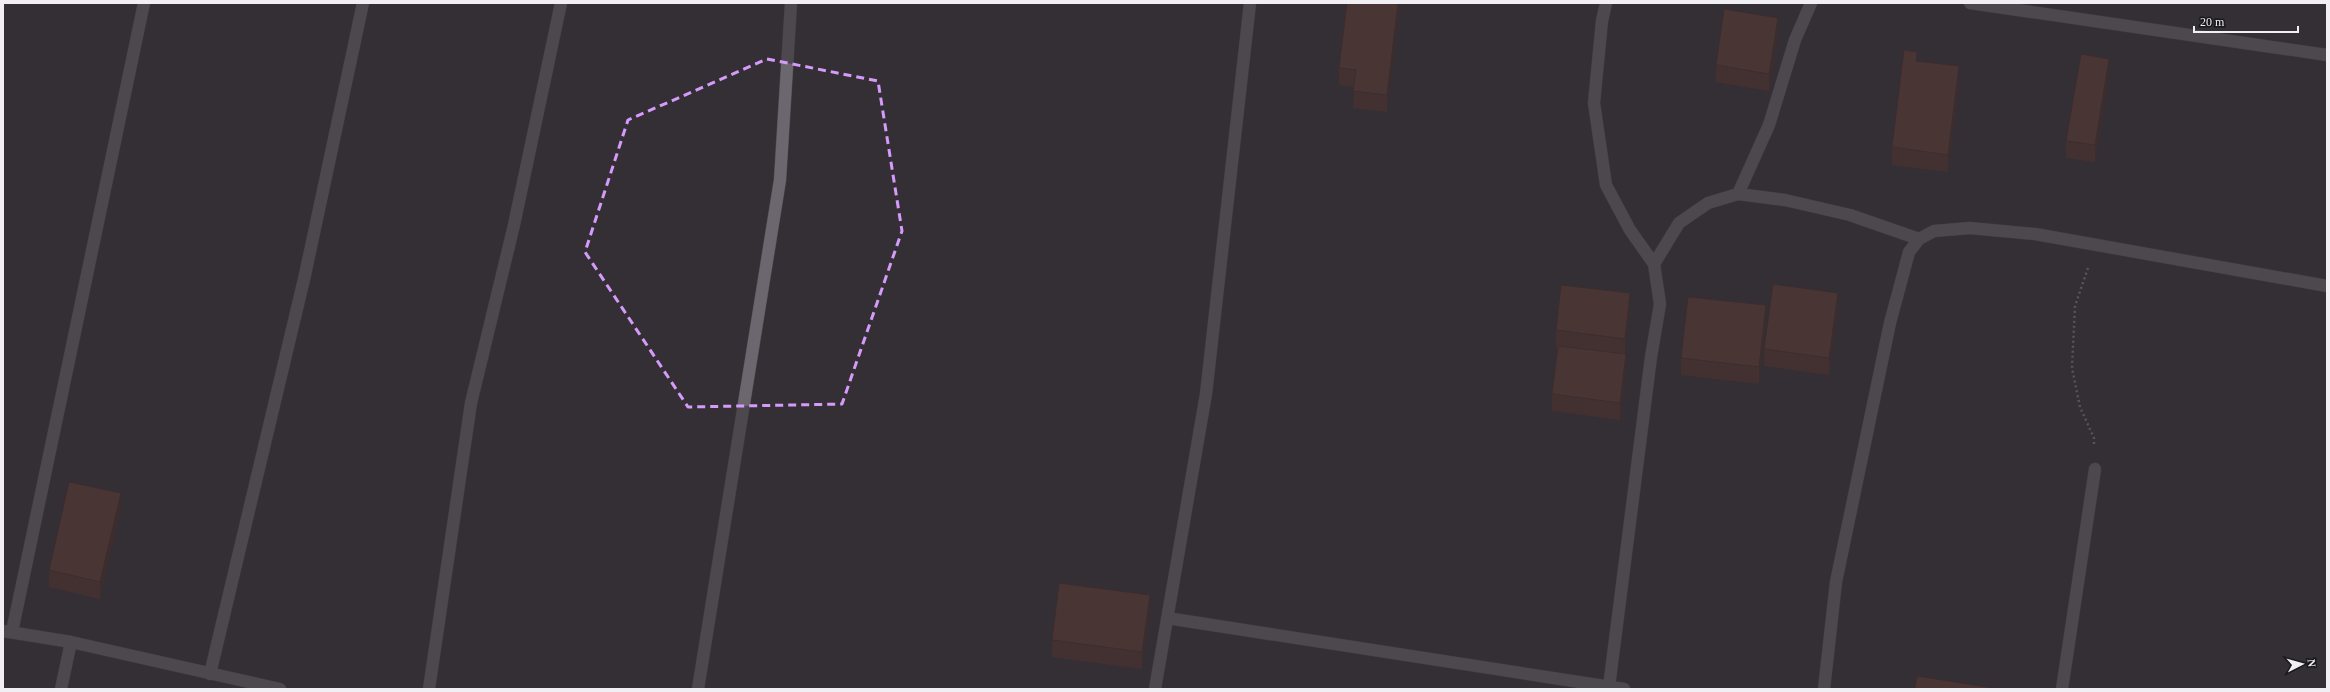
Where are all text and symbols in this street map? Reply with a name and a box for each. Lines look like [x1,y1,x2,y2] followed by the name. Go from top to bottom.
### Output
[2194,8,2298,34] scale bar
[2200,15,2225,29] text: 20 m
[2282,644,2322,684] north arrow
[2306,658,2318,668] text: N

